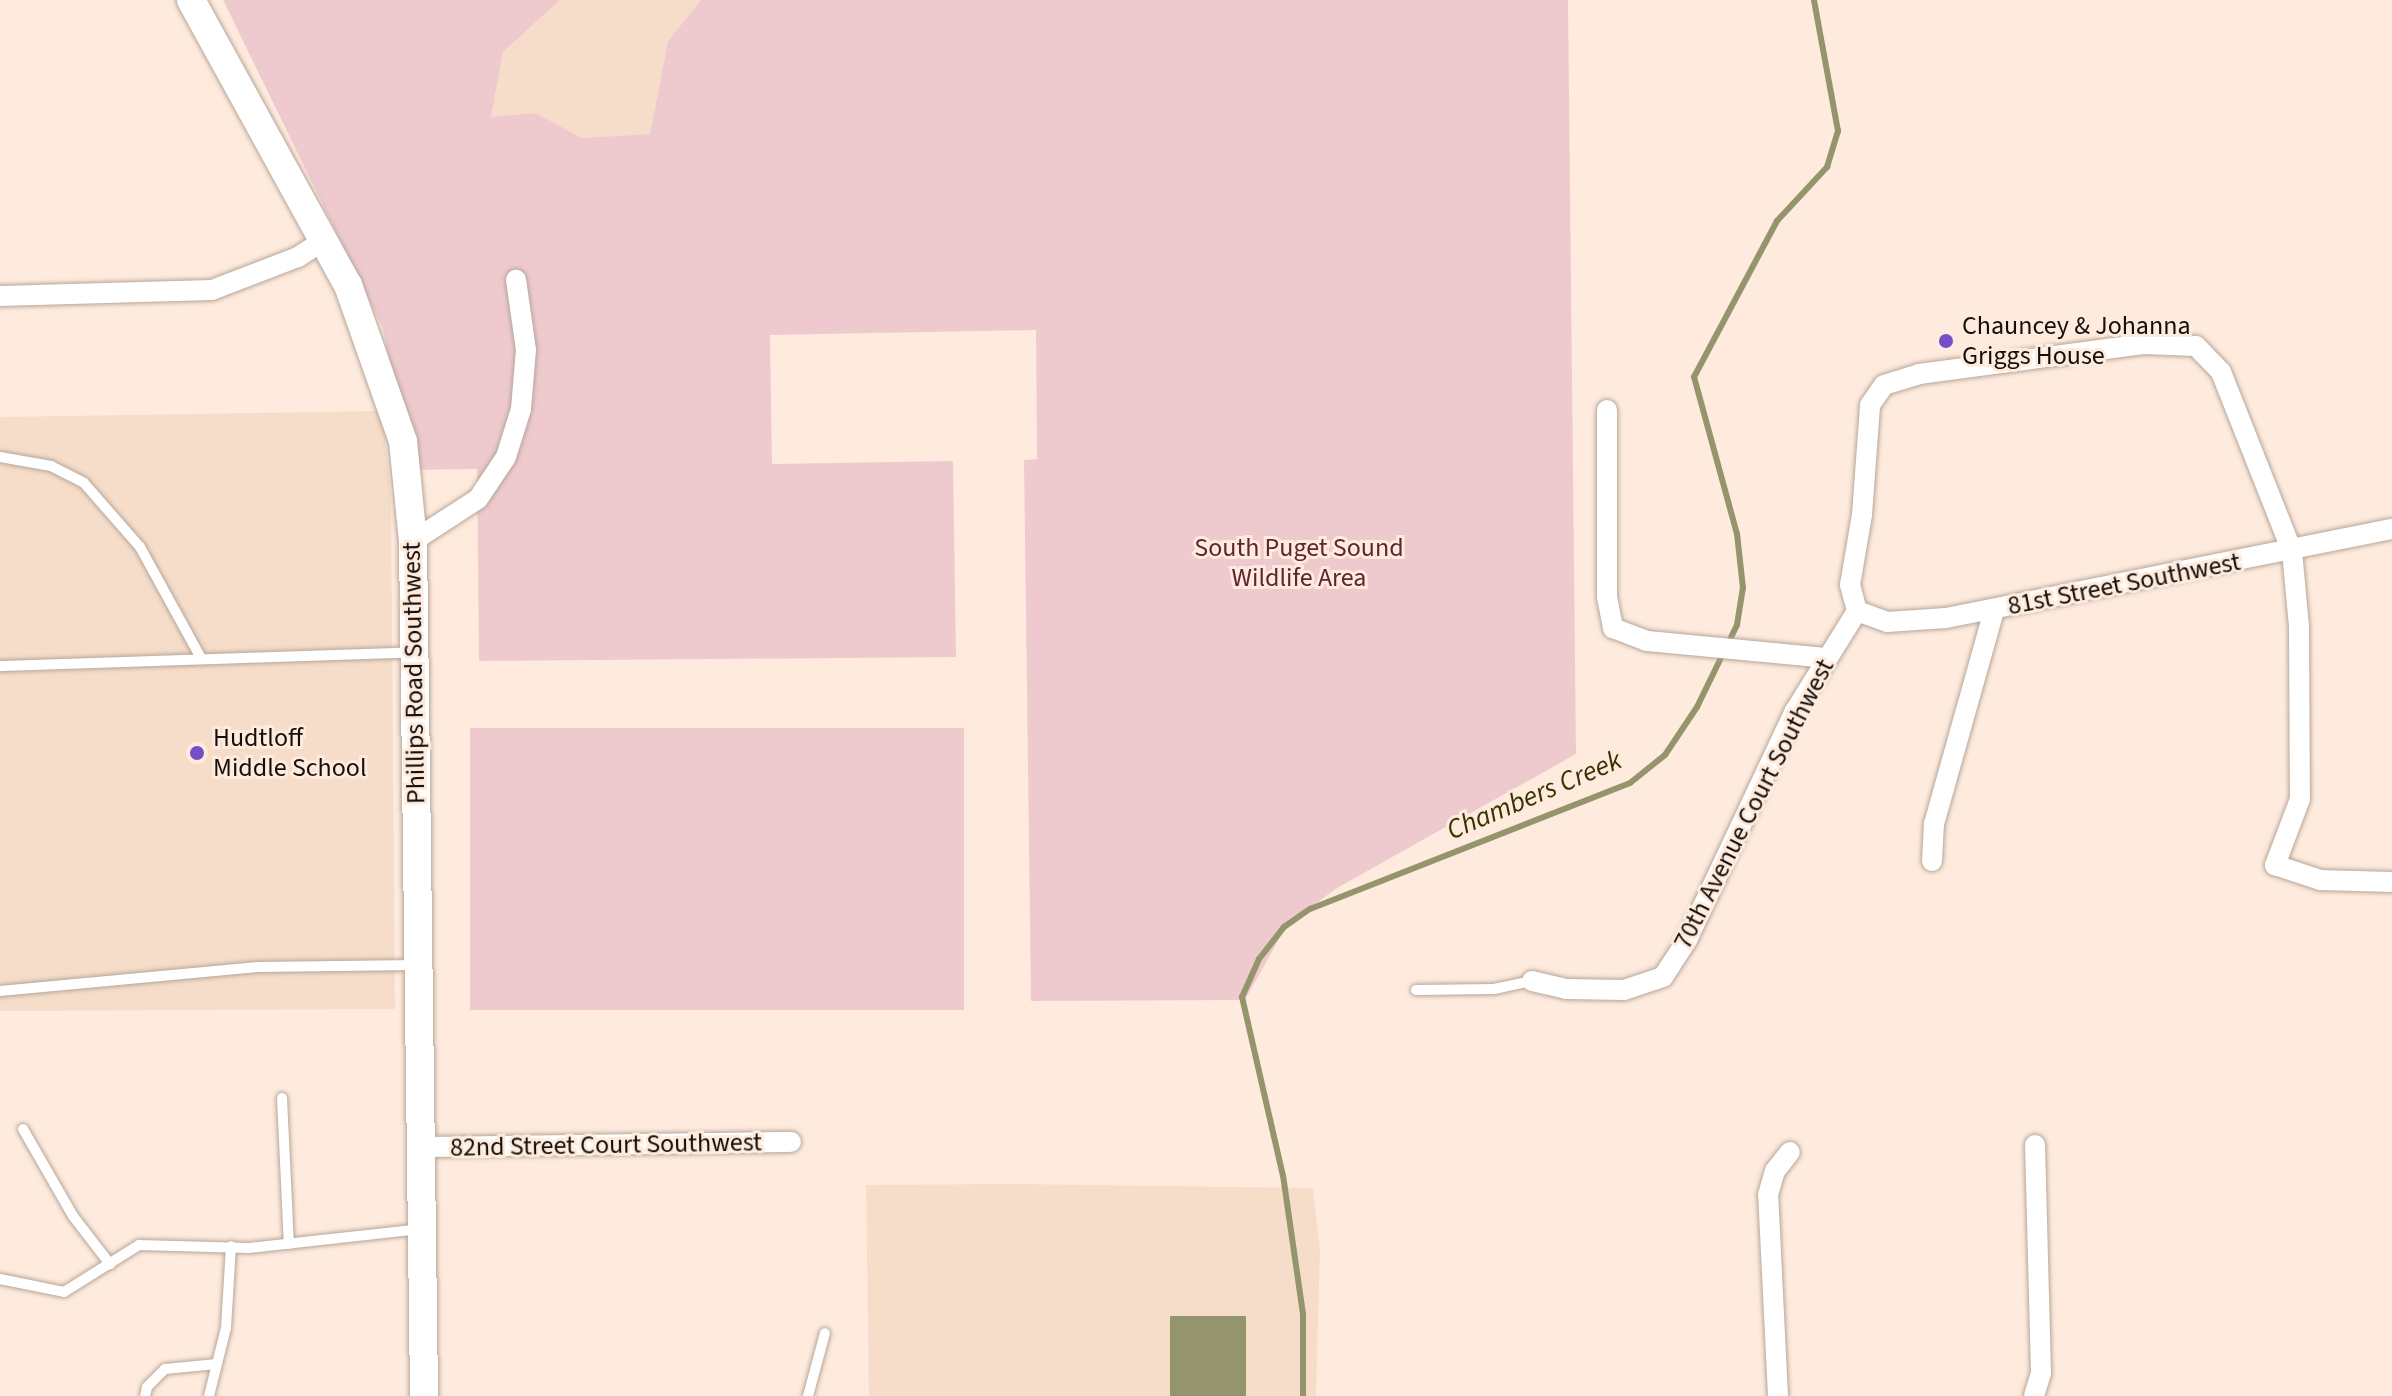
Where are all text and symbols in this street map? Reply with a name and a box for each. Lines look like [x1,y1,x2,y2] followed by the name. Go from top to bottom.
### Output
[1962,310,2191,372] place label: Chauncey & Johanna Griggs House
[1937,332,1955,350] marker: Chauncey & Johanna Griggs House
[1194,532,1404,594] park label: South Puget Sound Wildlife Area
[396,542,432,804] street label: Phillips Road Southwest
[2005,546,2243,622] street label: 81st Street Southwest
[1667,654,1841,954] street label: 70th Avenue Court Southwest
[213,722,367,784] place label: Hudtloff Middle School
[1441,743,1627,847] water label: Chambers Creek
[188,744,206,762] marker: Hudtloff Middle School
[450,1127,762,1163] street label: 82nd Street Court Southwest

